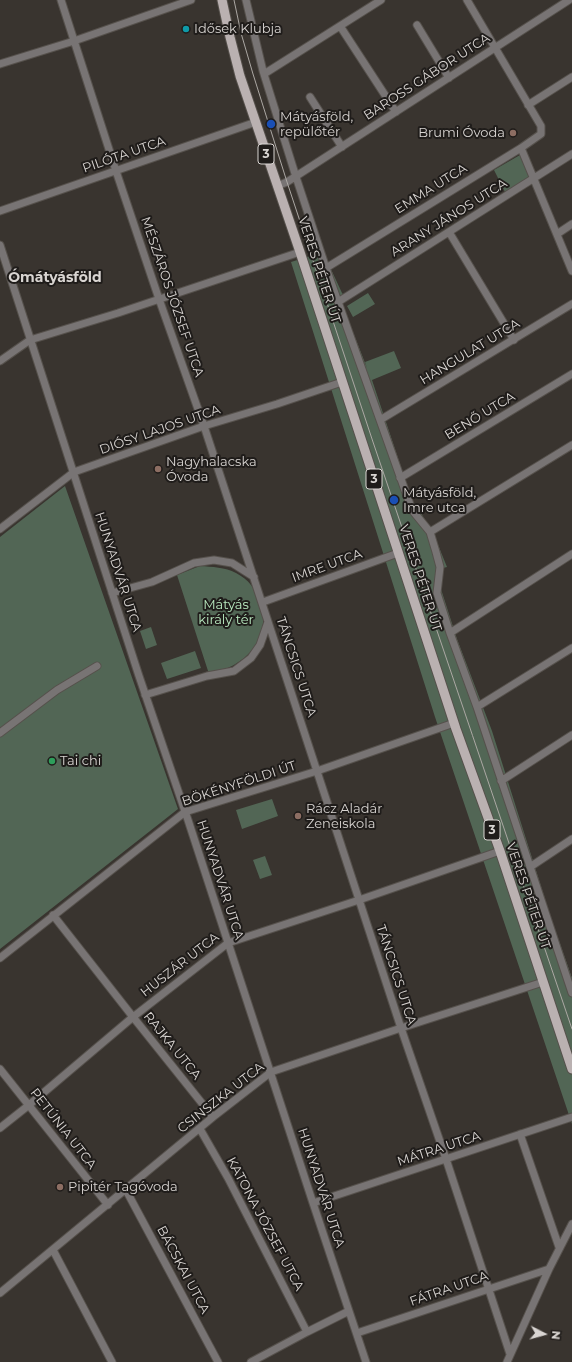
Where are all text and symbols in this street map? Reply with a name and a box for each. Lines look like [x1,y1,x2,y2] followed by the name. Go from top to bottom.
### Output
[194,21,282,37] place label: Idősek Klubja
[181,24,191,34] marker: Idősek Klubja
[361,30,493,124] street label: BAROSS GÁBOR UTCA
[280,109,353,140] place label: Mátyásföld, repülőtér
[265,118,277,130] marker: Mátyásföld, repülőtér
[418,125,505,141] place label: Brumi Óvoda
[508,128,518,138] marker: Brumi Óvoda
[80,133,168,177] street label: PILÓTA UTCA
[258,144,274,164] road number: 3
[392,161,470,217] street label: EMMA UTCA
[388,176,510,260] street label: ARANY JÁNOS UTCA
[137,215,207,379] street label: MÉSZÁROS JÓZSEF UTCA
[294,215,344,325] street label: VERES PÉTER ÚT
[8,270,102,286] district label: Ómátyásföld
[417,316,523,388] street label: HANGULAT UTCA
[442,389,518,443] street label: BENŐ UTCA
[98,402,222,458] street label: DIÓSY LAJOS UTCA
[166,454,257,485] place label: Nagyhalacska Óvoda
[153,464,163,474] marker: Nagyhalacska Óvoda
[366,469,382,489] road number: 3
[403,485,476,516] place label: Mátyásföld, Imre utca
[388,494,400,506] marker: Mátyásföld, Imre utca
[91,510,145,634] street label: HUNYADVÁR UTCA
[395,523,445,633] street label: VERES PÉTER ÚT
[290,546,364,586] street label: IMRE UTCA
[198,597,254,628] park label: Mátyás király tér
[272,615,320,719] street label: TÁNCSICS UTCA
[60,753,101,769] place label: Tai chi
[47,756,57,766] marker: Tai chi
[180,758,298,810] street label: BÖKÉNYFÖLDI ÚT
[306,801,382,832] place label: Rácz Aladár Zeneiskola
[293,811,303,821] marker: Rácz Aladár Zeneiskola
[193,818,247,942] street label: HUNYADVÁR UTCA
[484,820,500,840] road number: 3
[502,841,554,951] street label: VERES PÉTER ÚT
[372,923,420,1027] street label: TÁNCSICS UTCA
[138,930,222,1000] street label: HUSZÁR UTCA
[140,1009,204,1083] street label: RAJKA UTCA
[175,1059,267,1137] street label: CSINSZKA UTCA
[27,1085,99,1173] street label: PETÚNIA UTCA
[294,1126,348,1250] street label: HUNYADVÁR UTCA
[395,1128,483,1170] street label: MÁTRA UTCA
[223,1154,307,1294] street label: KATONA JÓZSEF UTCA
[68,1179,178,1195] place label: Pipitér Tagóvoda
[55,1182,65,1192] marker: Pipitér Tagóvoda
[153,1223,213,1317] street label: BÁCSKAI UTCA
[408,1268,490,1310] street label: FÁTRA UTCA
[524,1314,564,1354] north arrow
[549,1330,563,1340] text: N

